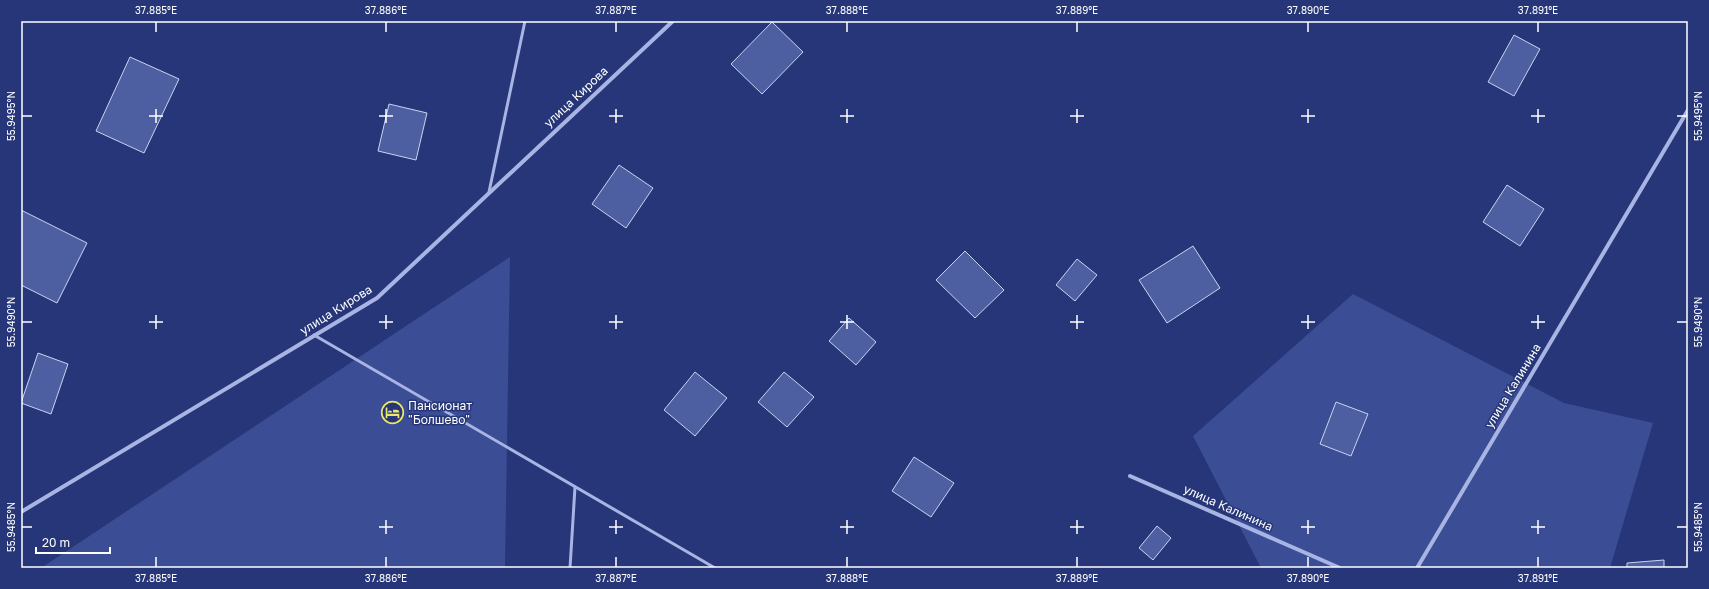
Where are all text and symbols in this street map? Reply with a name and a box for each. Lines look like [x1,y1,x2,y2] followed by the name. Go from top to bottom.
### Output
[135,4,177,16] text: 37.885°E
[365,4,407,16] text: 37.886°E
[595,4,637,16] text: 37.887°E
[826,4,868,16] text: 37.888°E
[1056,4,1098,16] text: 37.889°E
[1287,4,1329,16] text: 37.890°E
[1518,4,1558,16] text: 37.891°E
[541,63,611,130] street label: улица Кирова
[5,91,17,141] text: 55.9495°N
[1692,91,1704,141] text: 55.9495°N
[297,281,374,338] street label: улица Кирова
[5,297,17,347] text: 55.9490°N
[1692,297,1704,347] text: 55.9490°N
[1481,341,1544,431] street label: улица Калинина
[408,398,472,427] place label: Пансионат "Болшево"
[379,400,405,426] hotel icon: Пансионат "Болшево"
[1181,481,1275,534] street label: улица Калинина
[5,502,17,552] text: 55.9485°N
[1692,502,1704,552] text: 55.9485°N
[36,529,110,555] scale bar
[42,535,70,550] text: 20 m
[135,572,177,584] text: 37.885°E
[365,572,407,584] text: 37.886°E
[595,572,637,584] text: 37.887°E
[826,572,868,584] text: 37.888°E
[1056,572,1098,584] text: 37.889°E
[1287,572,1329,584] text: 37.890°E
[1518,572,1558,584] text: 37.891°E

